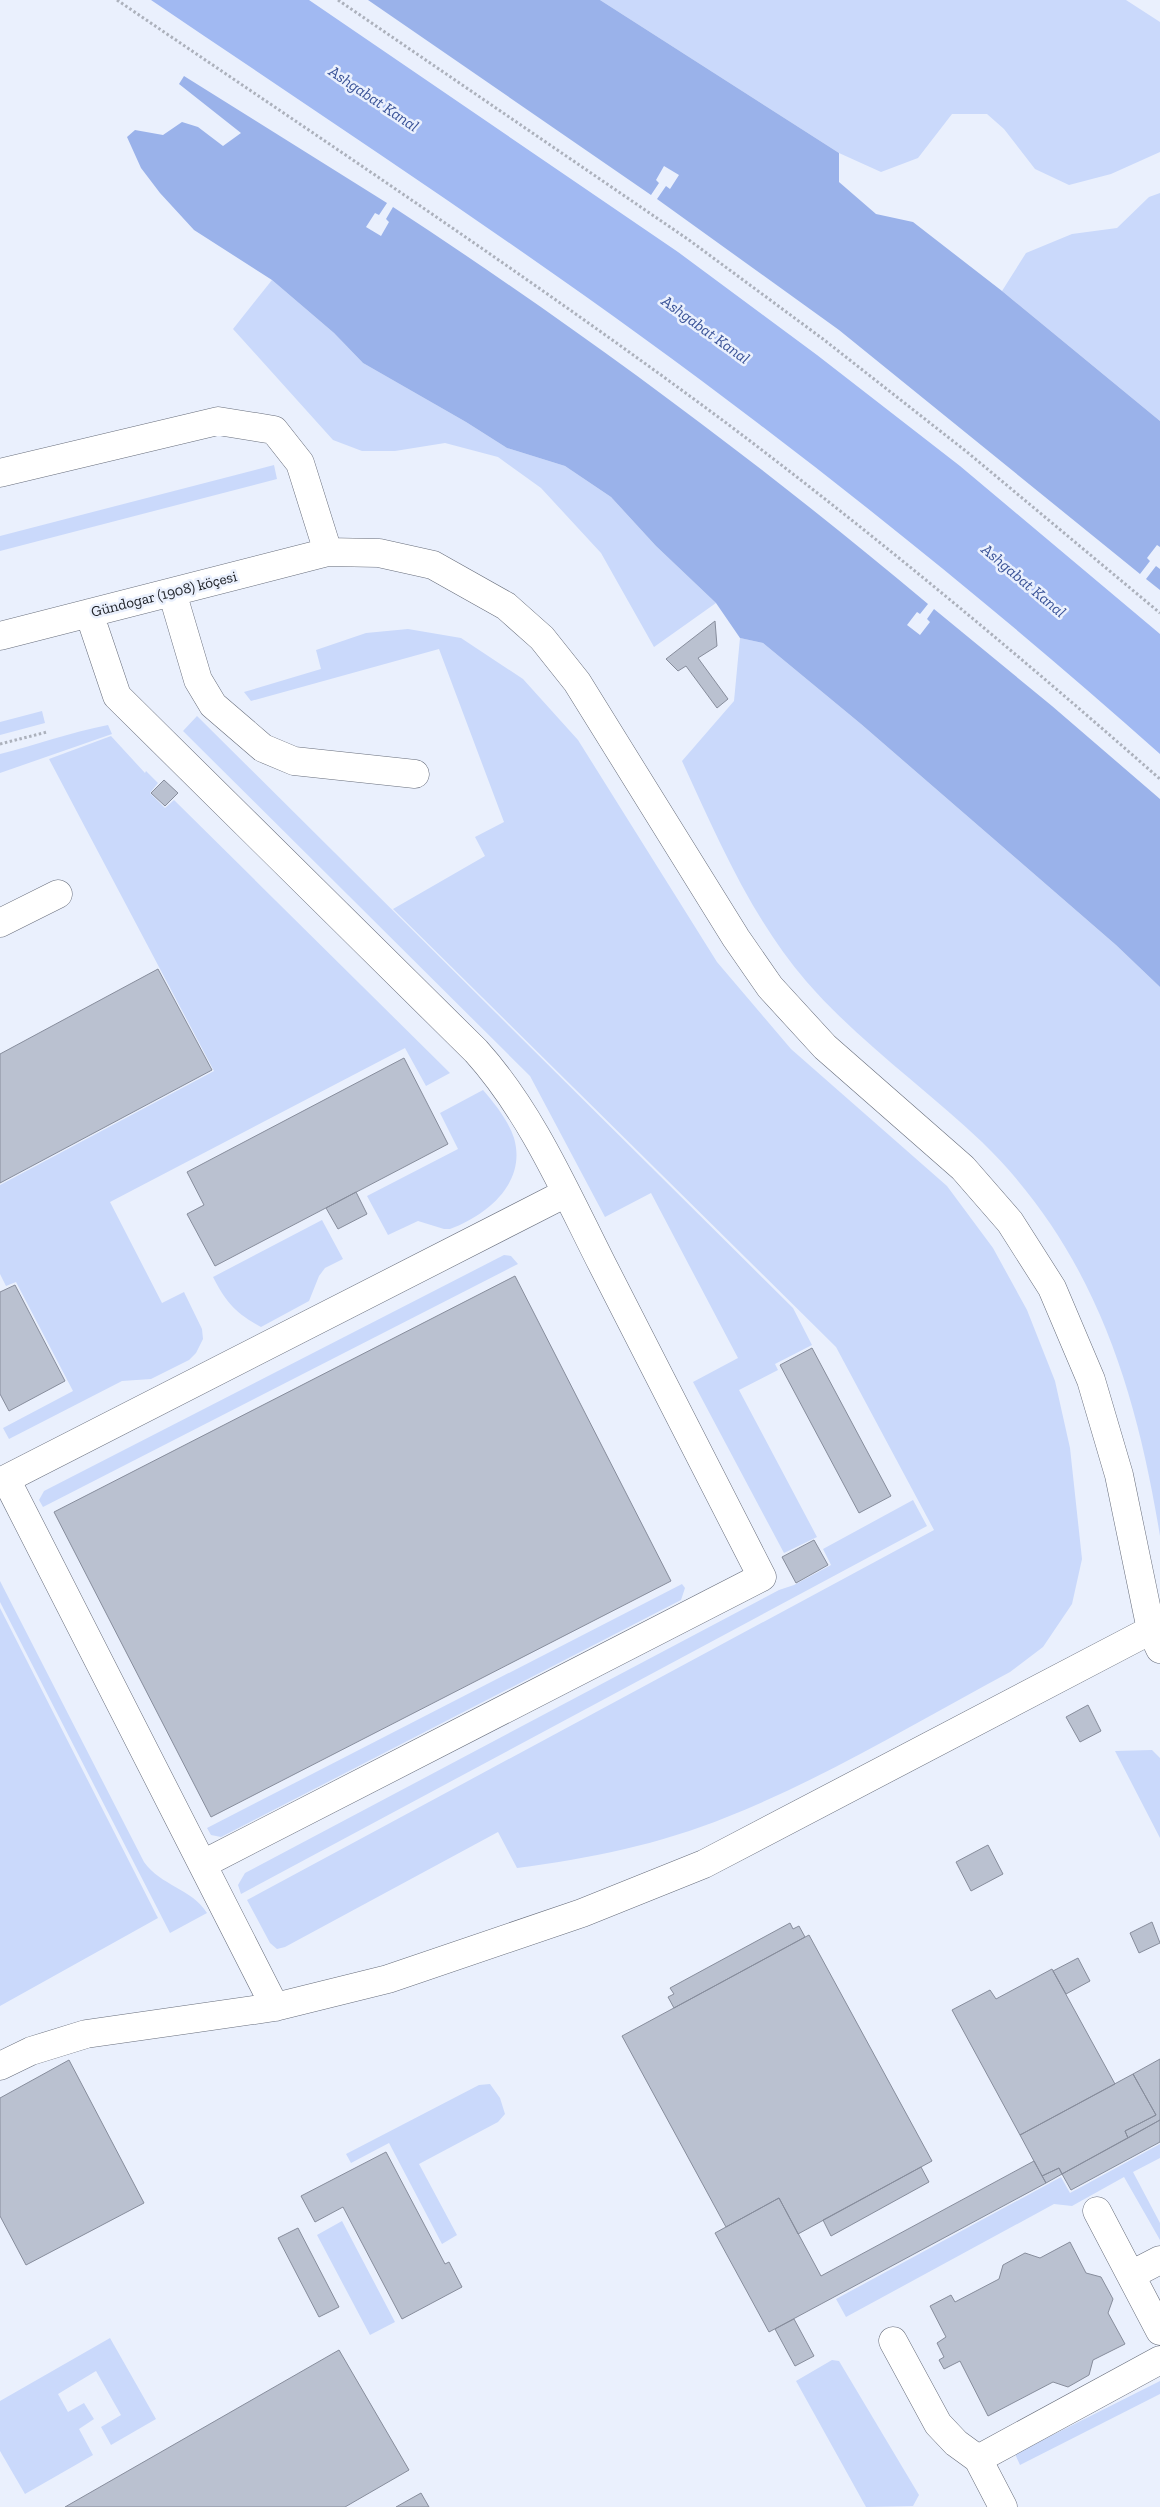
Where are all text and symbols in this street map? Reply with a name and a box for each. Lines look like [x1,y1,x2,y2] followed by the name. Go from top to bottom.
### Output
[324,61,422,136] water label: Ashgabat Kanal
[657,290,754,368] water label: Ashgabat Kanal
[977,539,1070,621] water label: Ashgabat Kanal
[89,567,239,621] street label: Gündogar (1908) köçesi

